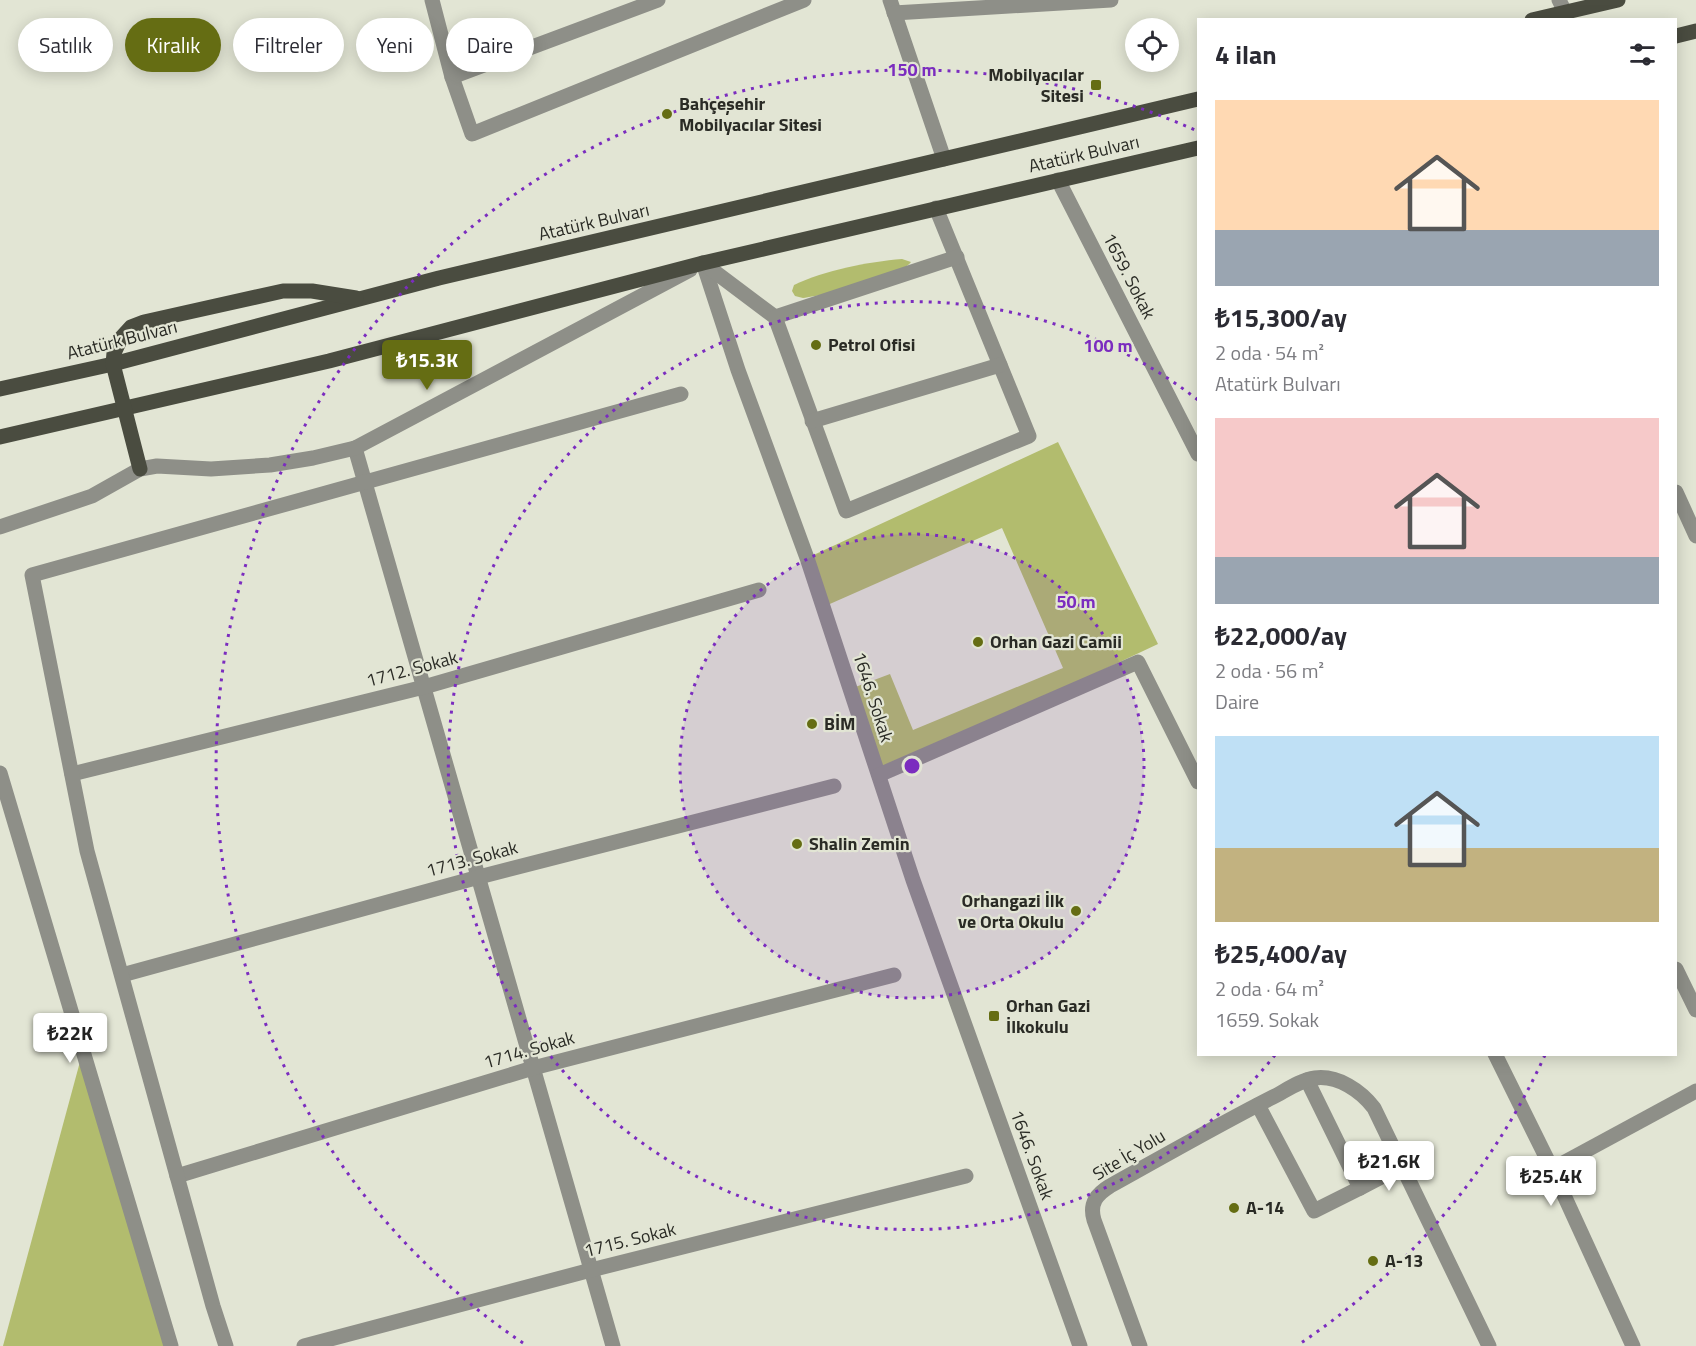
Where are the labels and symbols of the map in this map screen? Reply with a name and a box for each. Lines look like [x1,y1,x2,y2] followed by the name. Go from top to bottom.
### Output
[887,56,937,83] text: 150 m
[988,61,1084,109] place label: Mobilyacılar Sitesi
[1089,78,1103,92] marker: Mobilyacılar Sitesi
[679,90,822,138] place label: Bahçeşehir Mobilyacılar Sitesi
[660,107,674,121] marker: Bahçeşehir Mobilyacılar Sitesi
[1026,128,1142,179] street label: Atatürk Bulvarı
[536,196,652,247] street label: Atatürk Bulvarı
[1096,228,1163,324] street label: 1659. Sokak
[64,313,180,366] street label: Atatürk Bulvarı
[828,331,915,358] place label: Petrol Ofisi
[1083,332,1133,359] text: 100 m
[809,338,823,352] marker: Petrol Ofisi
[378,340,476,391] pin: ₺15.3K
[1056,588,1096,615] text: 50 m
[990,628,1122,655] place label: Orhan Gazi Camii
[971,635,985,649] marker: Orhan Gazi Camii
[363,643,461,694] street label: 1712. Sokak
[846,648,901,746] street label: 1646. Sokak
[824,710,856,737] place label: BİM
[805,717,819,731] marker: BİM
[902,756,922,776] centre of rings
[809,830,910,857] place label: Shalin Zemin
[423,833,521,884] street label: 1713. Sokak
[790,837,804,851] marker: Shalin Zemin
[958,887,1065,935] place label: Orhangazi İlk ve Orta Okulu
[1069,904,1083,918] marker: Orhangazi İlk ve Orta Okulu
[1006,992,1091,1040] place label: Orhan Gazi İlkokulu
[987,1009,1001,1023] marker: Orhan Gazi İlkokulu
[34,1013,106,1064] pin: ₺22K
[480,1024,578,1075] street label: 1714. Sokak
[1004,1106,1061,1204] street label: 1646. Sokak
[1087,1122,1170,1187] street label: Site İç Yolu
[1340,1141,1438,1192] pin: ₺21.6K
[1502,1156,1600,1207] pin: ₺25.4K
[1246,1194,1284,1221] place label: A-14
[1227,1201,1241,1215] marker: A-14
[581,1215,679,1264] street label: 1715. Sokak
[1385,1247,1423,1274] place label: A-13
[1366,1254,1380,1268] marker: A-13

